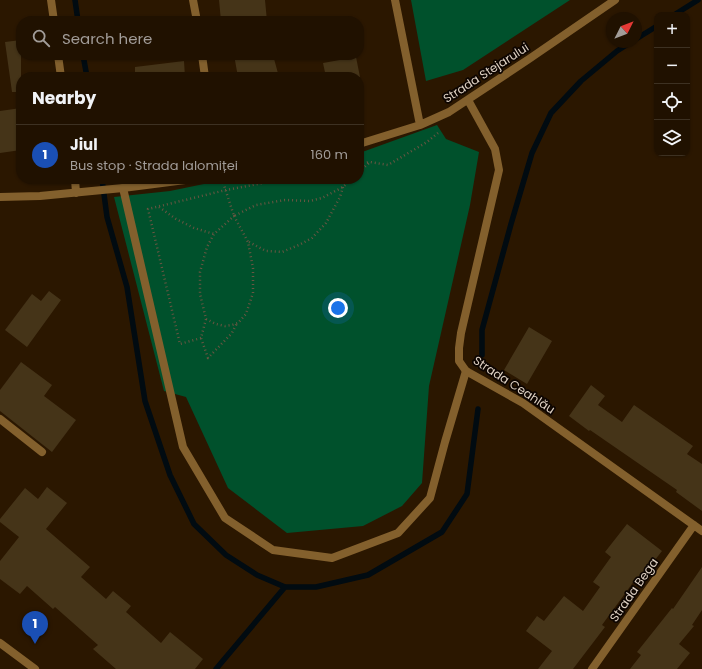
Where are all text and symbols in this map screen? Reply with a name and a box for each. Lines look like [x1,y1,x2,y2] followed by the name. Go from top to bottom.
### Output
[606,12,642,48] north arrow
[654,12,690,156] map controls
[654,12,690,48] button: +
[16,16,364,60] search box
[30,27,52,49] icon: search
[62,28,152,49] text: Search here
[440,38,532,107] street label: Strada Stejarului
[654,48,690,84] button: −
[654,84,690,120] button: locate
[32,86,96,110] text: Nearby
[654,120,690,156] button: layers
[70,134,98,155] text: Jiul
[43,145,47,164] text: 1
[311,145,348,164] text: 160 m
[70,156,238,175] text: Bus stop · Strada Ialomiței
[328,298,348,318] your location
[470,352,559,417] street label: Strada Ceahlău
[605,554,662,625] street label: Strada Bega
[22,611,48,644] pin: 1

